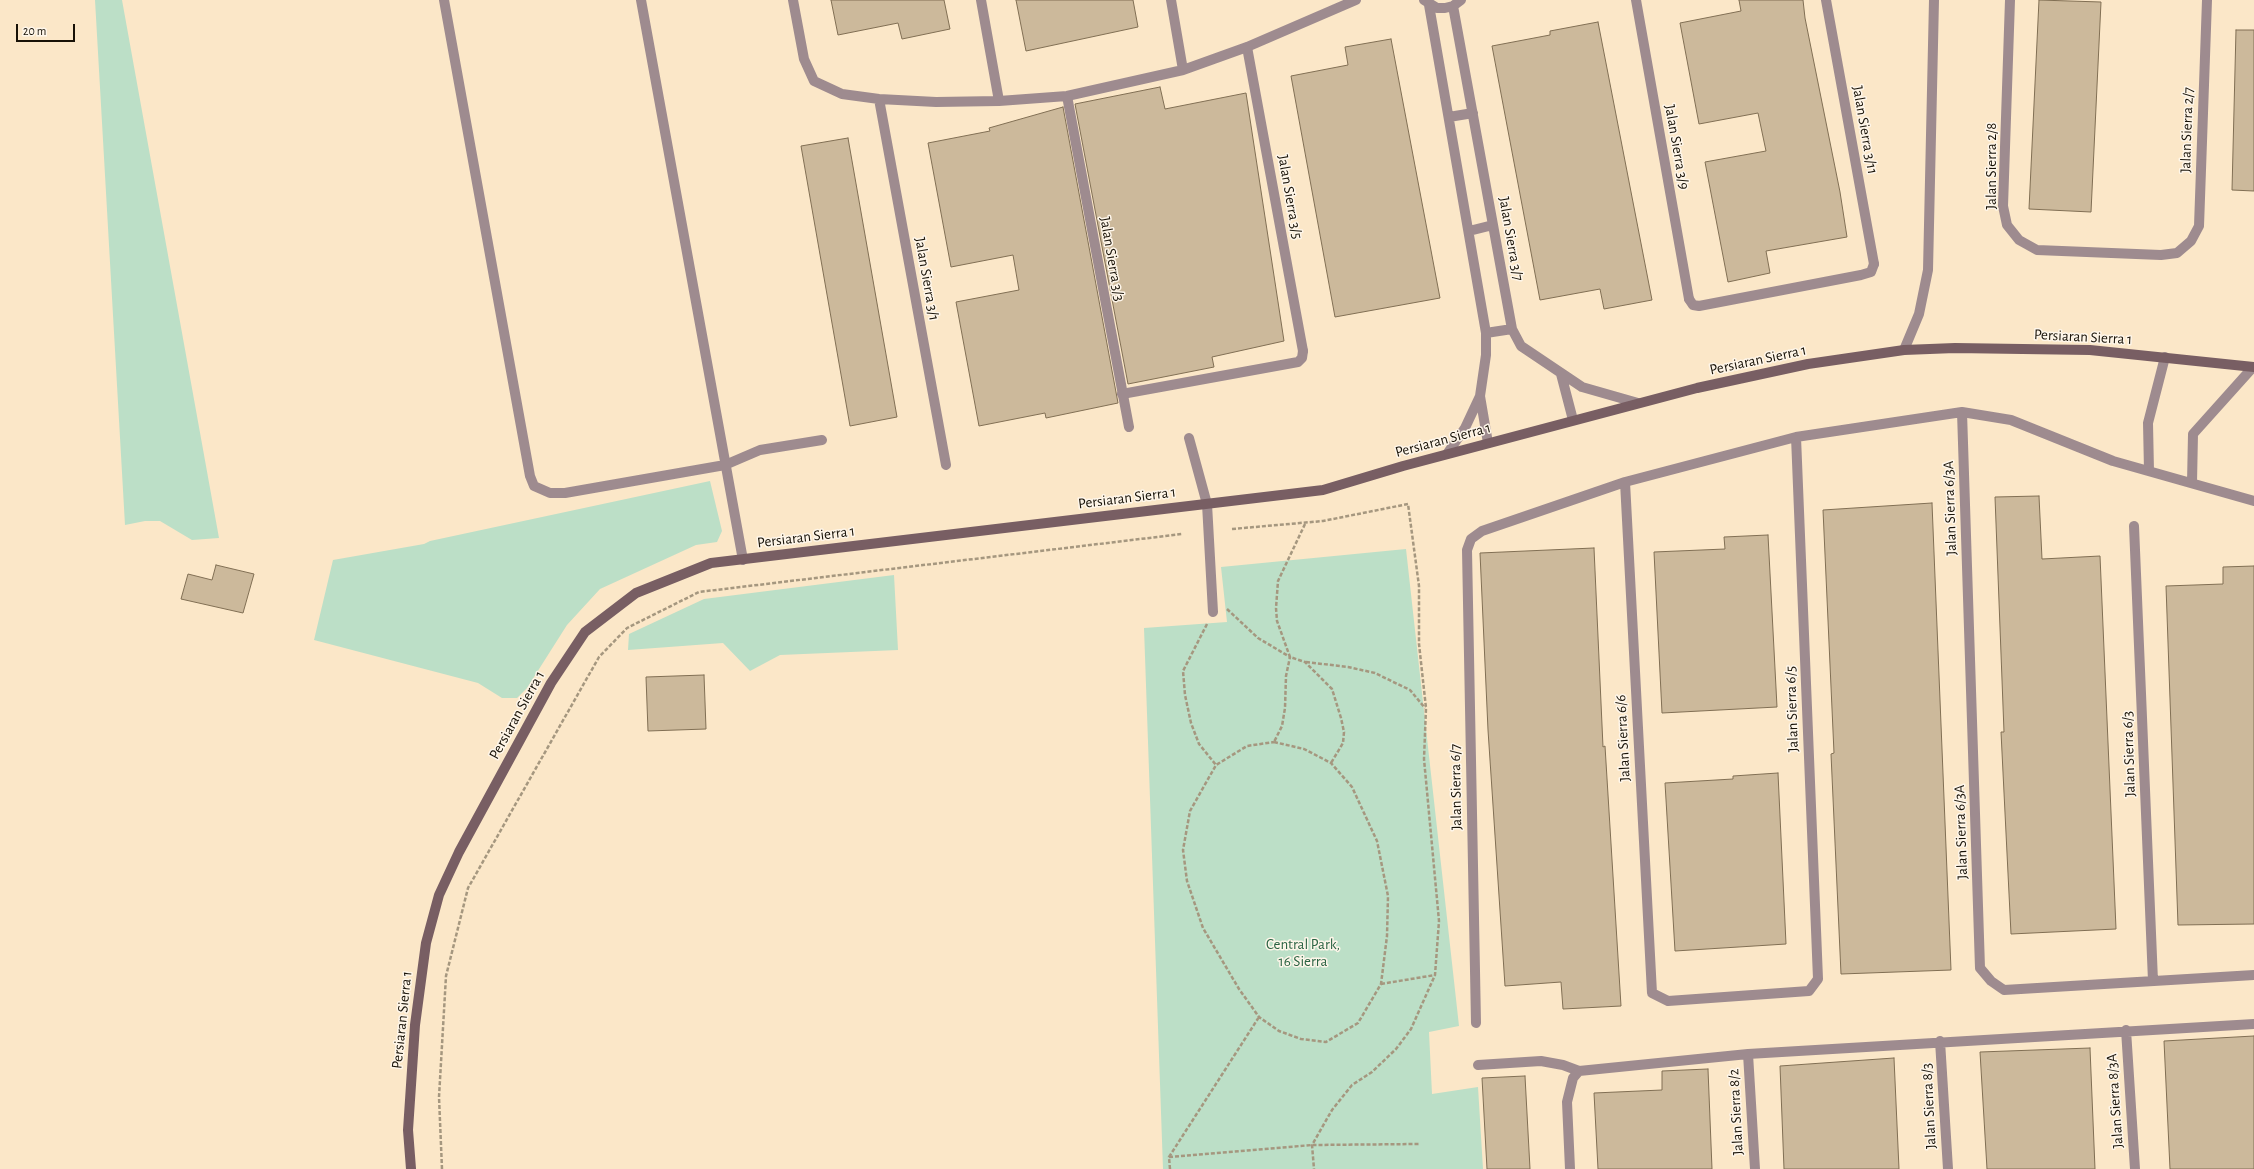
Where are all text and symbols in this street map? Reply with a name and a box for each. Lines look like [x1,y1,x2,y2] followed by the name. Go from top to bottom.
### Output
[18,16,77,42] scale bar
[23,25,46,37] text: 20 m
[1848,84,1882,176] street label: Jalan Sierra 3/11
[2177,87,2197,173] street label: Jalan Sierra 2/7
[1661,103,1693,191] street label: Jalan Sierra 3/9
[1982,123,2000,209] street label: Jalan Sierra 2/8
[1274,153,1306,241] street label: Jalan Sierra 3/5
[1495,195,1527,283] street label: Jalan Sierra 3/7
[1096,215,1128,303] street label: Jalan Sierra 3/3
[911,236,943,322] street label: Jalan Sierra 3/1
[2033,325,2133,349] street label: Persiaran Sierra 1
[1708,341,1808,379] street label: Persiaran Sierra 1
[1393,419,1493,461] street label: Persiaran Sierra 1
[1939,460,1961,556] street label: Jalan Sierra 6/3A
[1077,483,1177,513] street label: Persiaran Sierra 1
[756,522,856,552] street label: Persiaran Sierra 1
[1782,666,1802,752] street label: Jalan Sierra 6/5
[485,668,549,762] street label: Persiaran Sierra 1
[1612,694,1634,782] street label: Jalan Sierra 6/6
[2119,711,2139,797] street label: Jalan Sierra 6/3
[1446,744,1466,830] street label: Jalan Sierra 6/7
[1950,784,1972,880] street label: Jalan Sierra 6/3A
[1266,935,1340,970] park label: Central Park, 16 Sierra
[388,970,416,1070] street label: Persiaran Sierra 1
[2103,1053,2127,1149] street label: Jalan Sierra 8/3A
[1918,1063,1940,1149] street label: Jalan Sierra 8/3
[1725,1068,1747,1156] street label: Jalan Sierra 8/2

